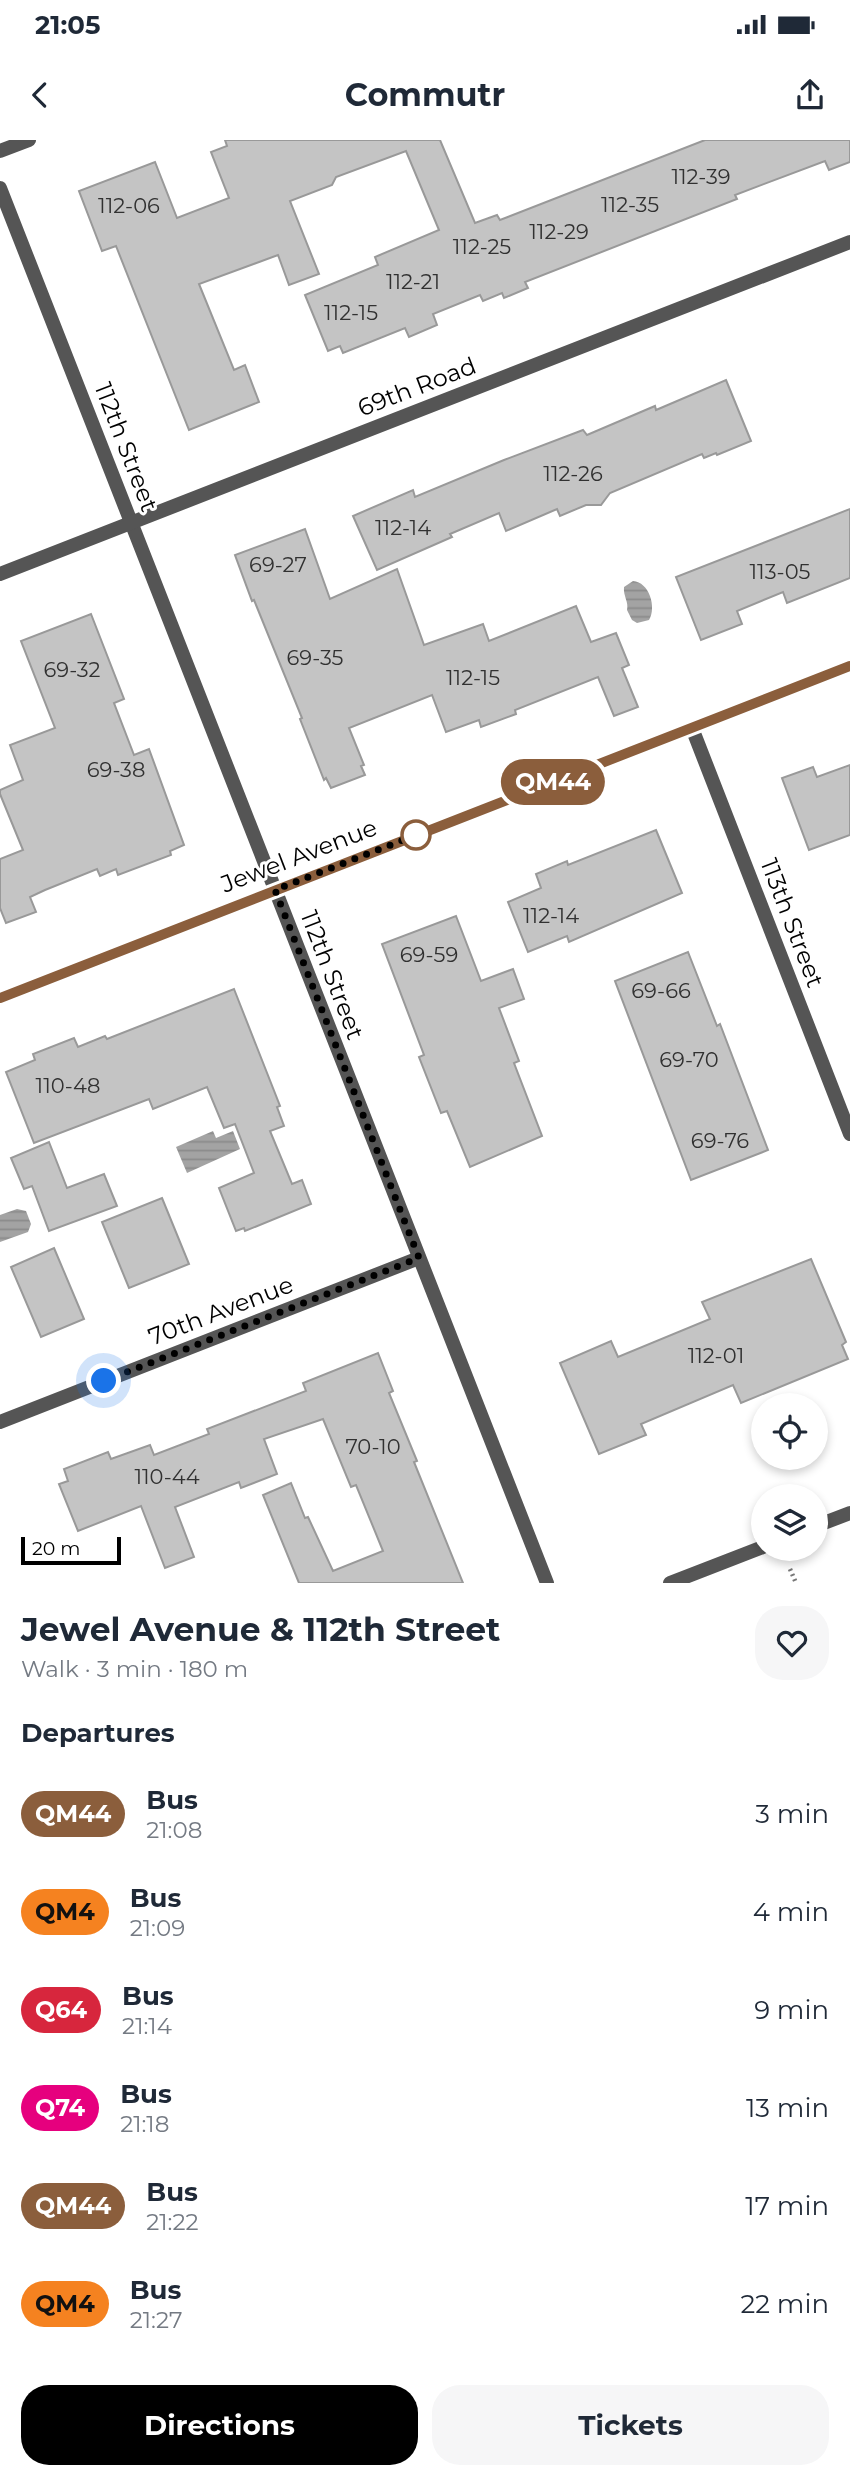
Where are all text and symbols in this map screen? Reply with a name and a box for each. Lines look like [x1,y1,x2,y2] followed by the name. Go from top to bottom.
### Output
[35,9,100,41] text: 21:05
[345,75,505,114] text: Commutr
[21,76,59,114] icon: back
[791,76,829,114] icon: share
[671,164,731,189] house number: 112-39
[601,192,659,217] house number: 112-35
[98,193,160,218] house number: 112-06
[529,219,589,244] house number: 112-29
[453,234,511,259] house number: 112-25
[386,269,440,294] house number: 112-21
[324,300,378,325] house number: 112-15
[354,351,480,422] street label: 69th Road
[89,378,164,516] street label: 112th Street
[543,461,603,486] house number: 112-26
[375,515,431,540] house number: 112-14
[249,552,307,577] house number: 69-27
[750,559,811,584] house number: 113-05
[287,645,344,670] house number: 69-35
[43,657,101,682] house number: 69-32
[446,665,500,690] house number: 112-15
[87,757,145,782] house number: 69-38
[504,759,602,805] line badge: QM44
[515,767,591,796] text: QM44
[216,812,381,899] street label: Jewel Avenue
[401,820,431,850] unlabelled marker
[755,854,830,992] street label: 113th Street
[523,903,579,928] house number: 112-14
[295,906,370,1044] street label: 112th Street
[400,942,458,967] house number: 69-59
[631,978,691,1003] house number: 69-66
[659,1047,719,1072] house number: 69-70
[36,1073,100,1098] house number: 110-48
[691,1128,749,1153] house number: 69-76
[144,1270,297,1351] street label: 70th Avenue
[688,1343,744,1368] house number: 112-01
[86,1363,121,1398] your location
[751,1393,828,1561] map controls
[751,1393,828,1470] button: locate
[345,1434,401,1459] house number: 70-10
[134,1464,200,1489] house number: 110-44
[751,1484,828,1561] button: layers
[21,1534,121,1566] scale bar
[32,1537,80,1560] text: 20 m
[755,1606,829,1680] button: heart
[21,1609,500,1649] text: Jewel Avenue & 112th Street
[21,1655,248,1683] text: Walk · 3 min · 180 m
[21,1717,175,1749] text: Departures
[146,1784,198,1816] text: Bus
[755,1798,829,1830] text: 3 min
[35,1799,111,1828] text: QM44
[146,1816,202,1844] text: 21:08
[130,1882,181,1914] text: Bus
[753,1896,829,1928] text: 4 min
[35,1897,95,1926] text: QM4
[130,1914,185,1942] text: 21:09
[122,1980,174,2012] text: Bus
[754,1994,829,2026] text: 9 min
[35,1995,87,2024] text: Q64
[122,2012,172,2040] text: 21:14
[120,2078,172,2110] text: Bus
[746,2092,829,2124] text: 13 min
[35,2093,85,2122] text: Q74
[120,2110,169,2138] text: 21:18
[146,2176,198,2208] text: Bus
[745,2190,829,2222] text: 17 min
[35,2191,111,2220] text: QM44
[146,2208,199,2236] text: 21:22
[130,2274,181,2306] text: Bus
[740,2288,829,2320] text: 22 min
[35,2289,95,2318] text: QM4
[130,2306,183,2334] text: 21:27
[21,2385,418,2465] button: Directions
[432,2385,829,2465] button: Tickets

